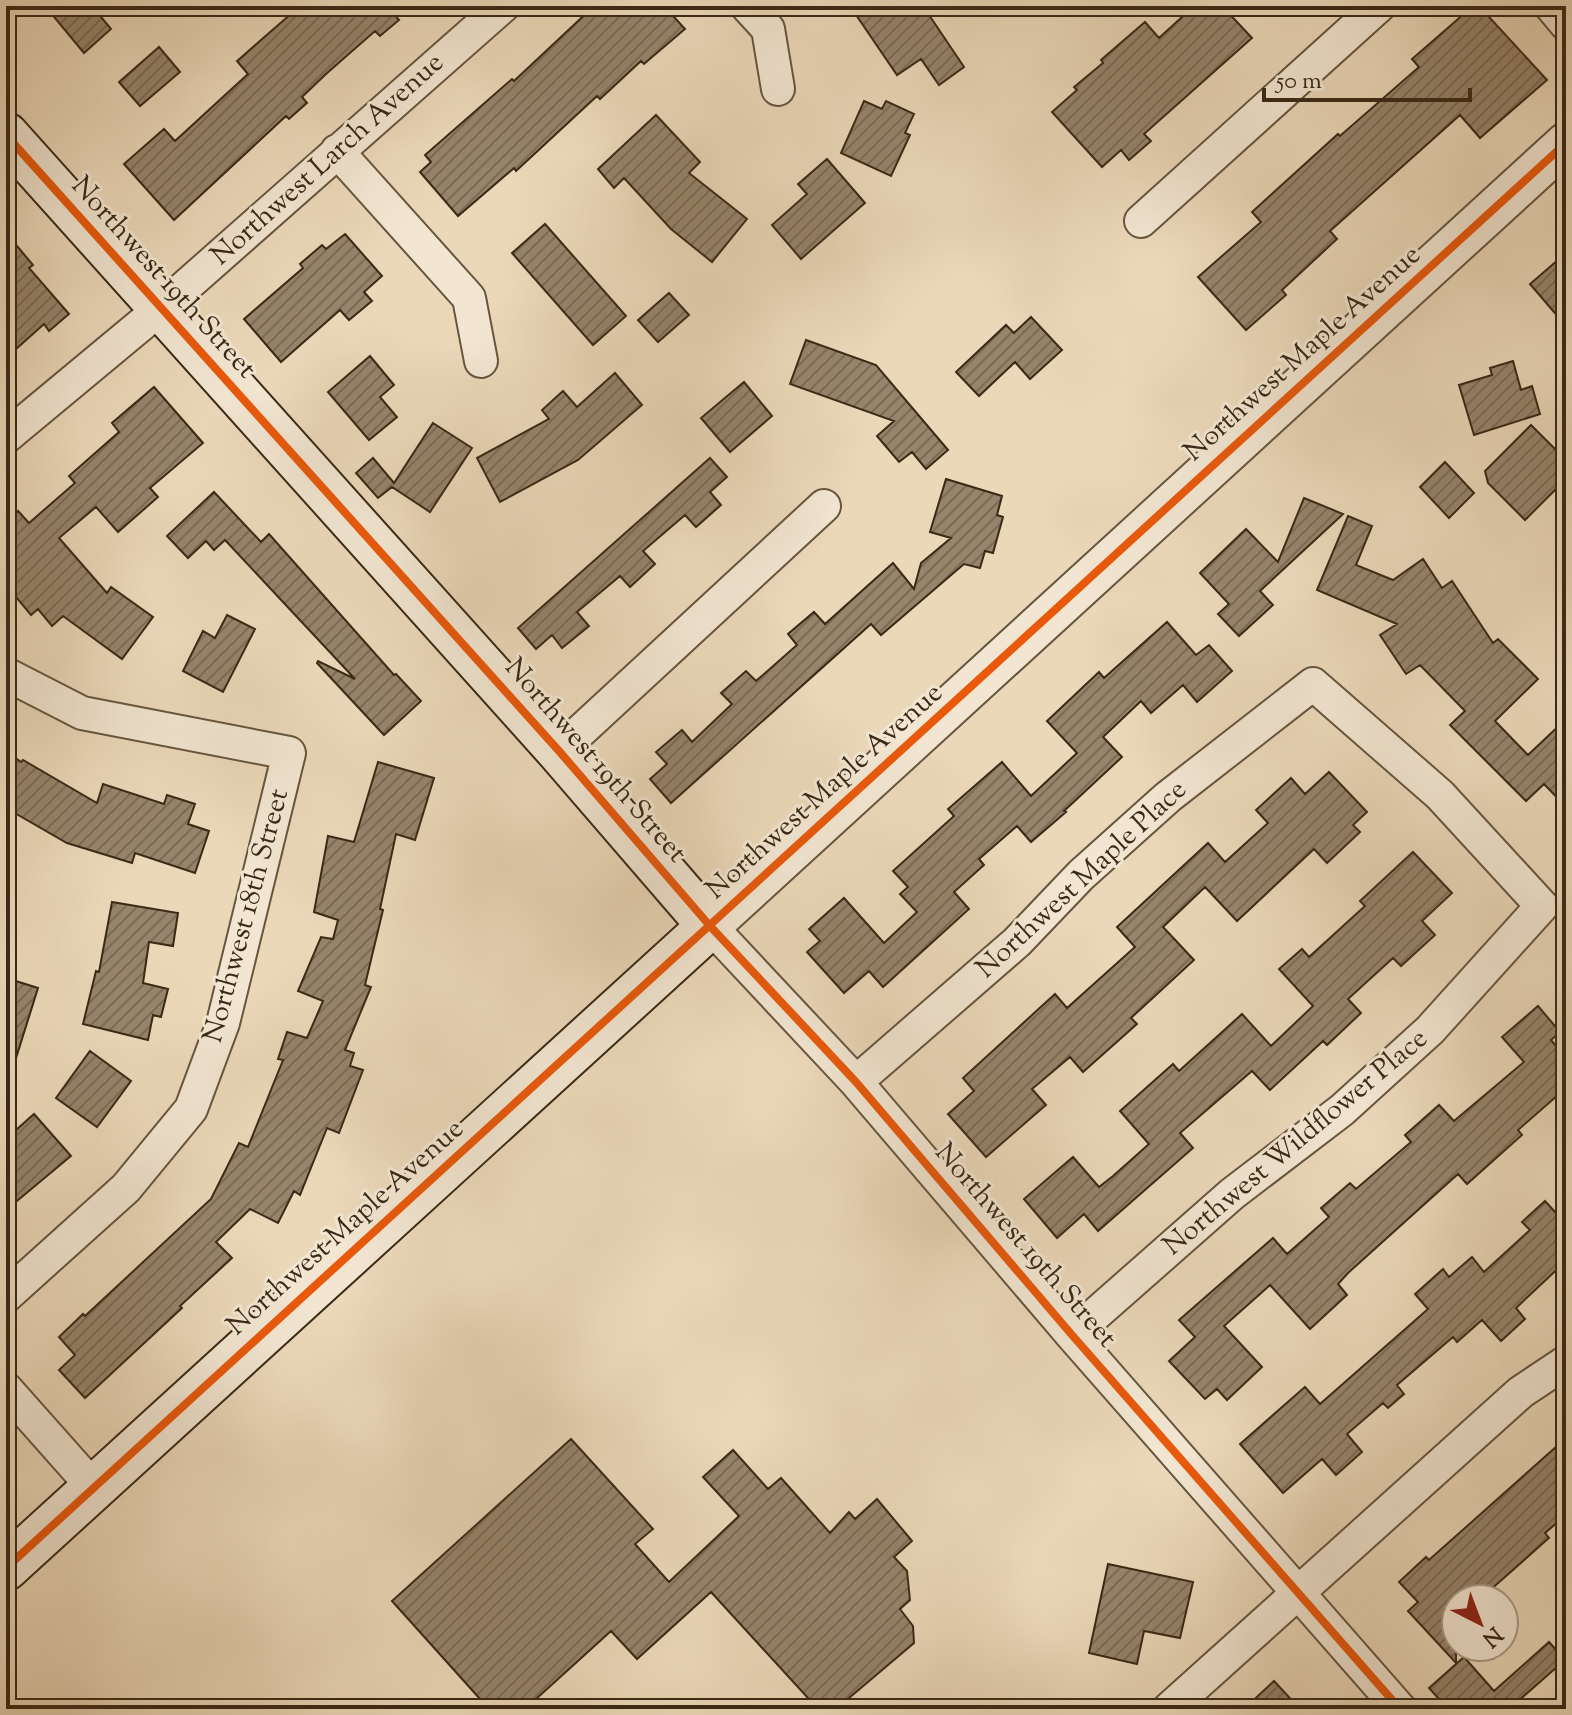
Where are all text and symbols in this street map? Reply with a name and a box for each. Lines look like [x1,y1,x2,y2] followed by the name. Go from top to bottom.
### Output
[203,44,453,276] street label: Northwest Larch Avenue
[1264,52,1470,102] scale bar
[1274,65,1322,99] text: 50 m
[61,168,265,388] street label: Northwest 19th Street
[1176,236,1430,472] street label: Northwest Maple Avenue
[495,650,696,873] street label: Northwest 19th Street
[698,674,952,910] street label: Northwest Maple Avenue
[968,771,1196,989] street label: Northwest Maple Place
[194,784,300,1047] street label: Northwest 18th Street
[1155,1020,1437,1266] street label: Northwest Wildflower Place
[219,1110,473,1346] street label: Northwest Maple Avenue
[925,1135,1126,1358] street label: Northwest 19th Street
[1440,1583,1520,1663] north arrow
[1474,1618,1509,1654] text: N

